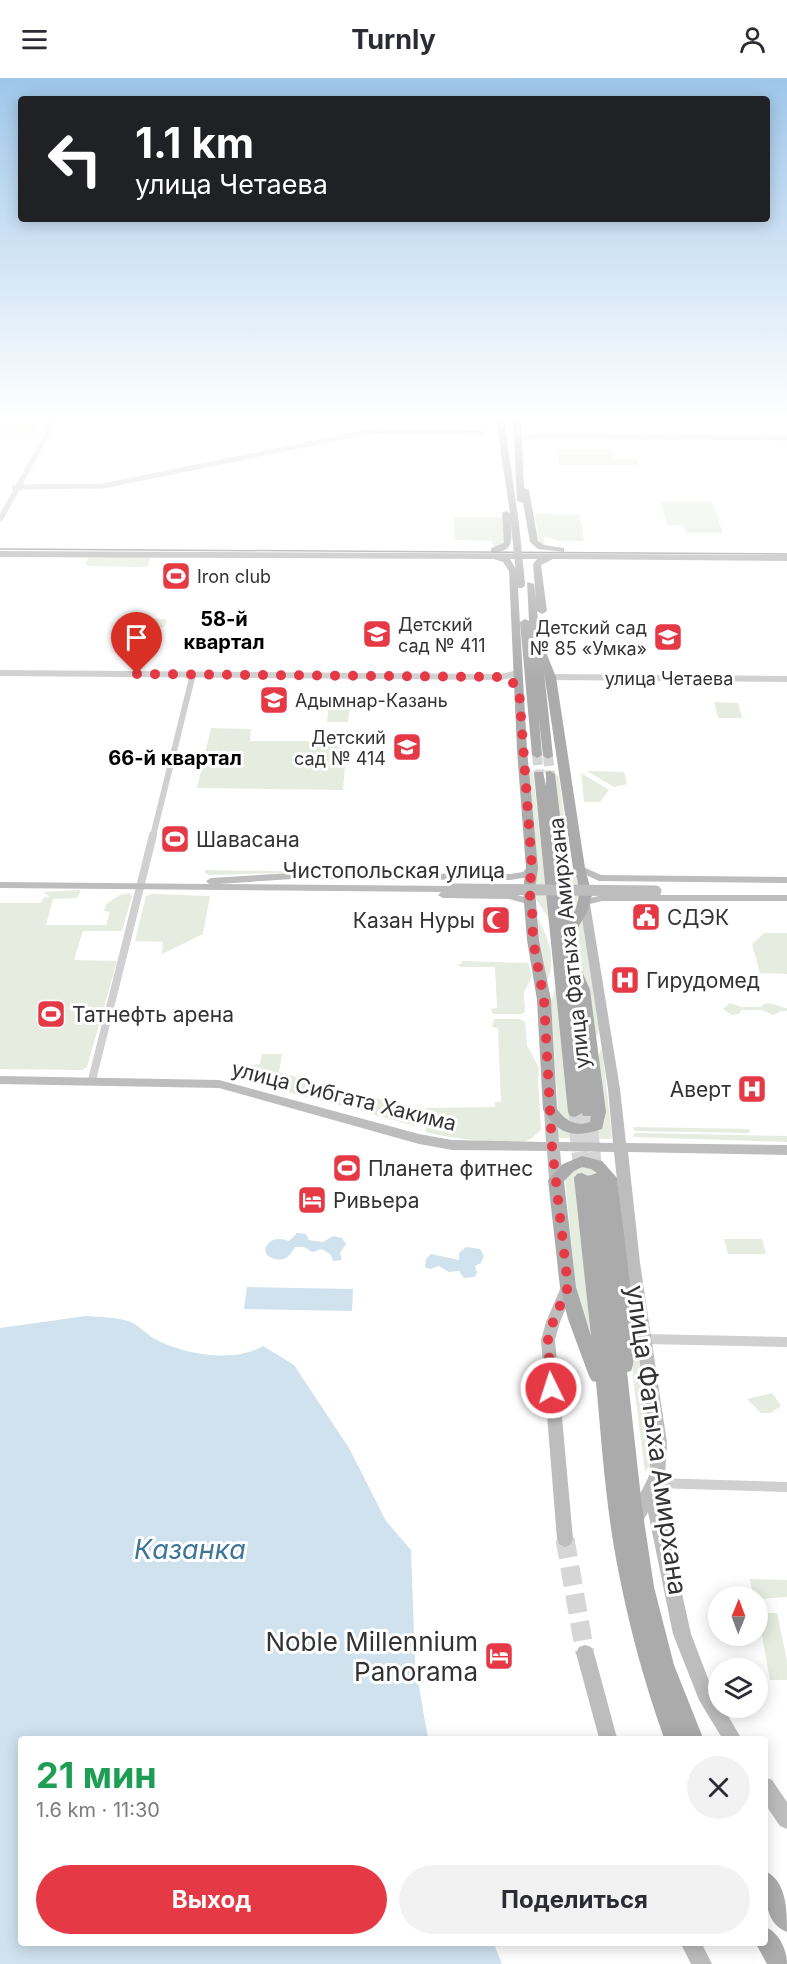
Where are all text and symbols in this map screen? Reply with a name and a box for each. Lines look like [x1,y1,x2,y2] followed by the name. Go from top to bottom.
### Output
[18,23,51,56] icon: menu
[351,23,436,56] text: Turnly
[736,23,769,56] icon: person
[135,117,254,168] text: 1.1 km
[36,120,114,198] icon: left
[135,168,328,201] text: улица Четаева
[160,560,192,592] sports icon: Iron club
[197,566,271,587] place label: Iron club
[183,607,265,654] district label: 58-й квартал
[111,612,162,674] pin
[398,614,486,656] place label: Детский сад № 411
[530,617,647,659] place label: Детский сад № 85 «Умка»
[361,618,393,650] school or university icon: Детский сад № 411
[120,621,153,654] icon: arrive
[652,621,684,653] school or university icon: Детский сад № 85 «Умка»
[605,668,733,689] street label: улица Четаева
[258,684,290,716] school or university icon: Адымнар-Казань
[295,690,448,711] place label: Адымнар-Казань
[294,727,386,769] place label: Детский сад № 414
[391,731,423,763] school or university icon: Детский сад № 414
[108,746,242,770] district label: 66-й квартал
[543,816,595,1070] street label: улица Фатыха Амирхана
[159,823,191,855] sports icon: Шавасана
[196,827,300,852] place label: Шавасана
[283,858,505,883] street label: Чистопольская улица
[630,901,662,933] public building icon: СДЭК
[480,904,512,936] mosque icon: Казан Нуры
[667,905,729,930] place label: СДЭК
[353,908,475,933] place label: Казан Нуры
[609,964,641,996] hospital icon: Гирудомед
[646,968,760,993] place label: Гирудомед
[35,998,67,1030] sports icon: Татнефть арена
[72,1002,234,1027] place label: Татнефть арена
[229,1056,459,1136] street label: улица Сибгата Хакима
[736,1073,768,1105] hospital icon: Аверт
[670,1077,731,1102] place label: Аверт
[331,1152,363,1184] sports icon: Планета фитнес
[368,1156,533,1181] place label: Планета фитнес
[296,1184,328,1216] hotel icon: Ривьера
[333,1188,420,1213] place label: Ривьера
[620,1283,694,1597] street label: улица Фатыха Амирхана
[519,1356,583,1420] position arrow
[134,1533,246,1566] water label: Казанка
[708,1586,768,1646] north arrow
[708,1586,768,1718] map controls
[265,1626,478,1687] place label: Noble Millennium Panorama
[483,1640,515,1672] hotel icon: Noble Millennium Panorama
[708,1658,768,1718] button: layers
[36,1753,157,1797] text: 21 мин
[687,1756,750,1819] button: close
[36,1798,160,1822] text: 1.6 km · 11:30
[36,1865,387,1934] button: Выход
[399,1865,750,1934] button: Поделиться

